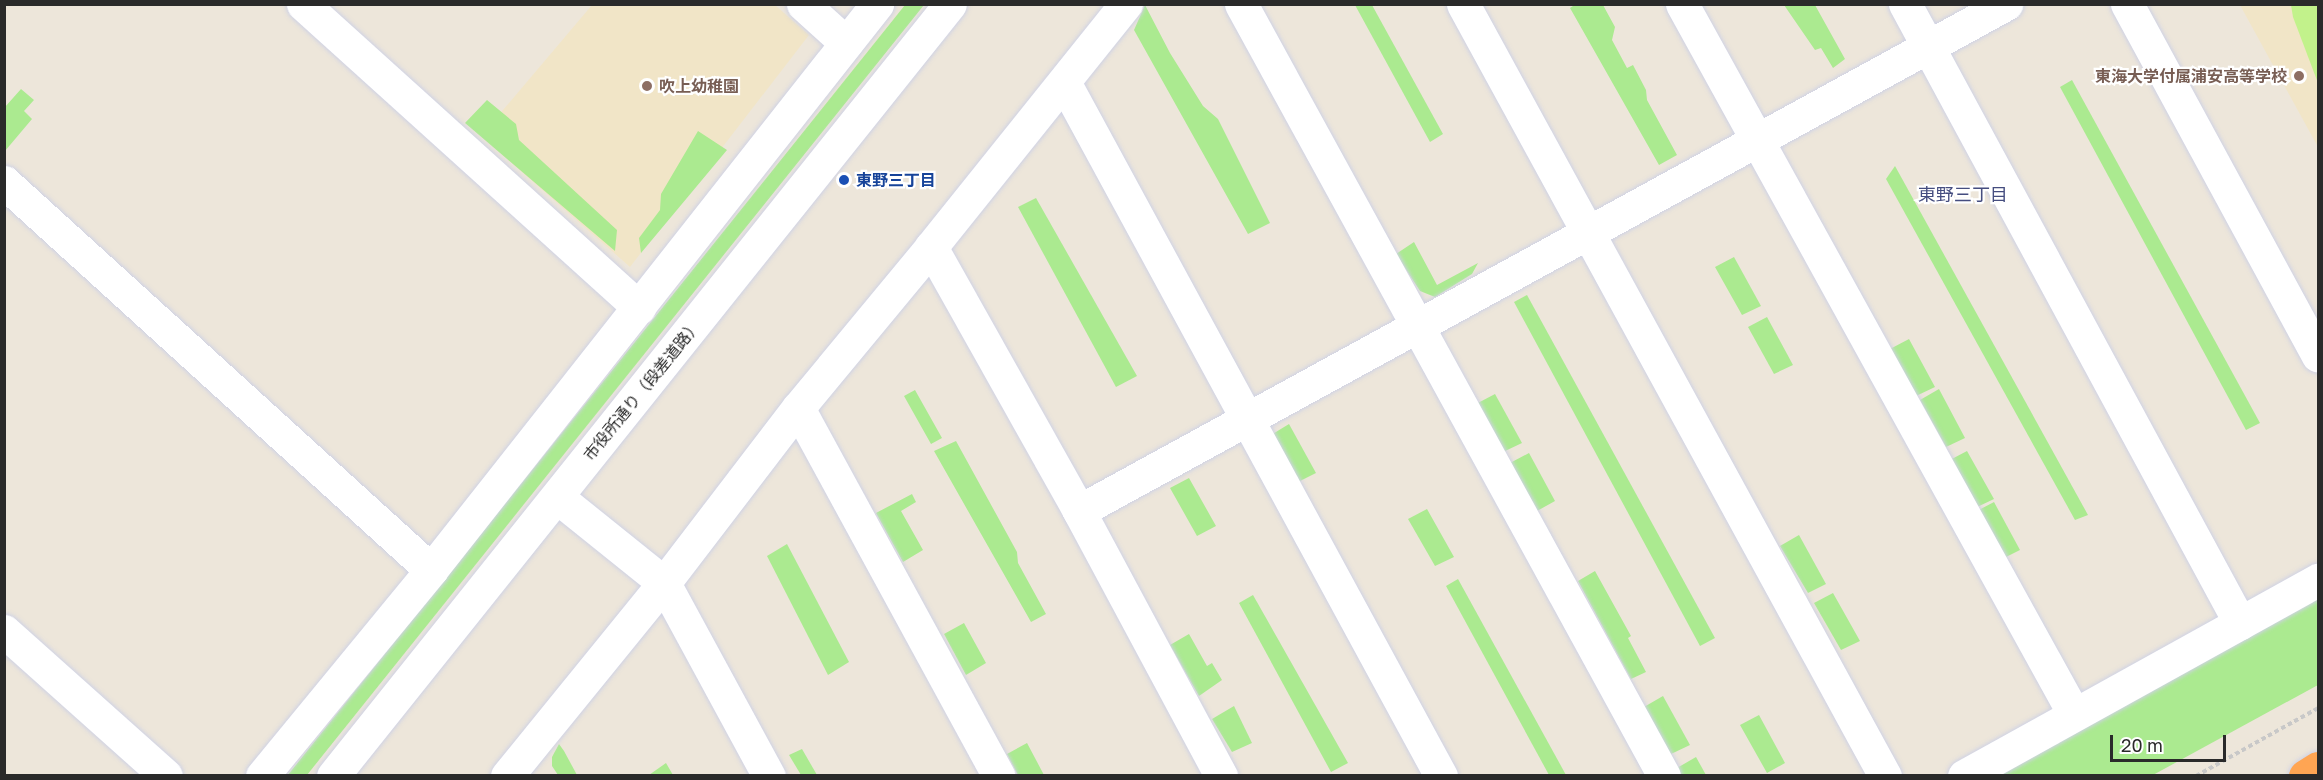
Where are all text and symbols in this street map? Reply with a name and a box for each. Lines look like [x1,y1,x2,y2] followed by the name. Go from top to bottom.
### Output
[2095,66,2287,86] place label: 東海大学付属浦安高等学校
[2292,69,2306,83] marker: 東海大学付属浦安高等学校
[659,76,739,96] place label: 吹上幼稚園
[640,79,654,93] marker: 吹上幼稚園
[856,170,936,190] place label: 東野三丁目
[837,173,851,187] marker: 東野三丁目
[1918,183,2008,205] district label: 東野三丁目
[579,316,705,464] street label: 市役所通り（段差道路）
[2113,723,2228,761] scale bar
[2121,734,2163,756] text: 20 m

